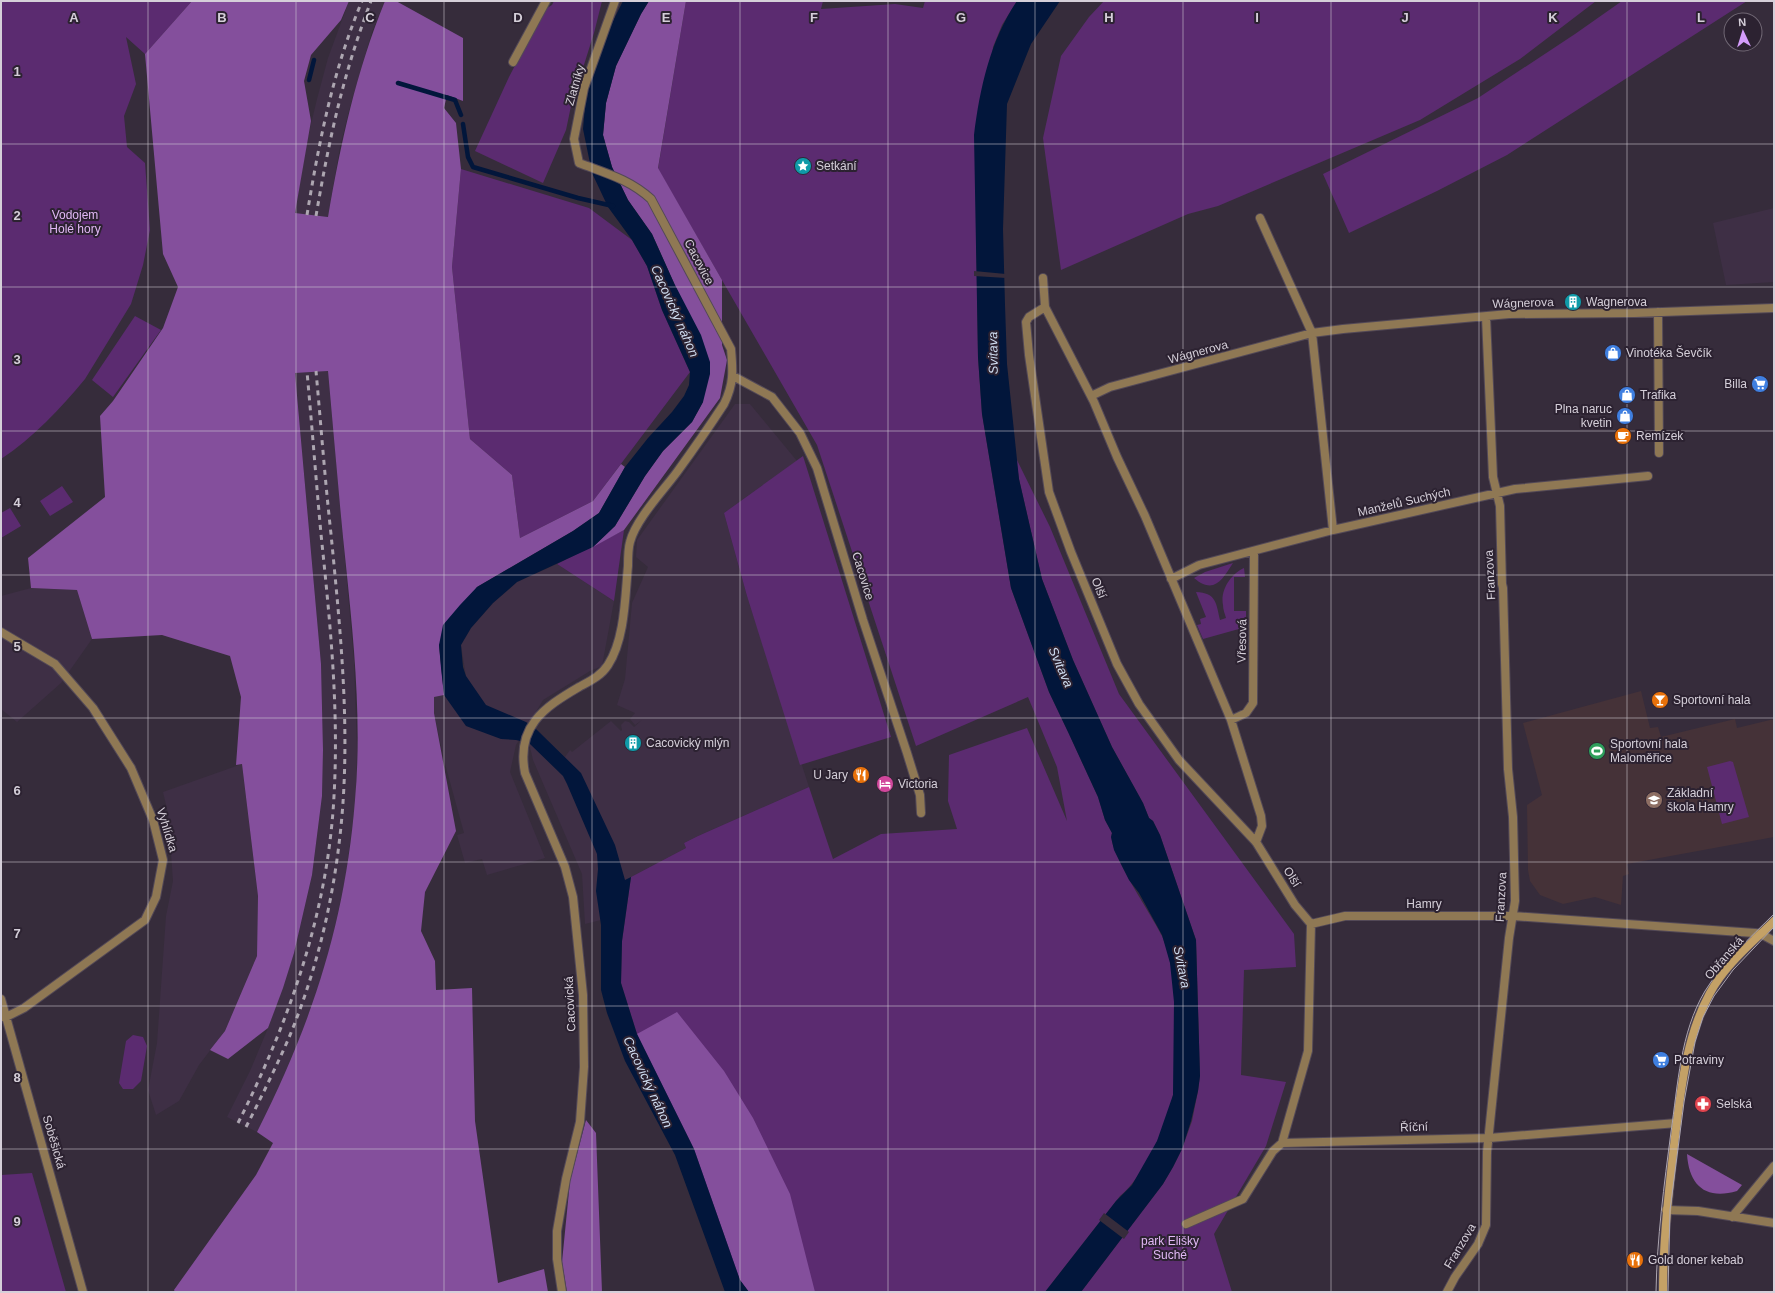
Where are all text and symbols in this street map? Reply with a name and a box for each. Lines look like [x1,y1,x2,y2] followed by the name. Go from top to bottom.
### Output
[69,10,79,25] text: A
[217,10,227,25] text: B
[365,10,375,25] text: C
[513,10,523,25] text: D
[662,10,671,25] text: E
[810,10,818,25] text: F
[956,10,966,25] text: G
[1104,10,1114,25] text: H
[1255,10,1259,25] text: I
[1401,10,1409,25] text: J
[1548,10,1558,25] text: K
[1697,10,1705,25] text: L
[1723,12,1763,52] north arrow
[1738,16,1747,28] text: N
[562,63,588,107] street label: Zlatníky
[13,64,21,79] text: 1
[793,156,813,176] place icon: Setkání
[816,159,857,173] place label: Setkání
[13,208,21,223] text: 2
[49,208,101,236] park label: Vodojem Holé hory
[681,237,717,287] street label: Cacovice
[648,263,702,359] water label: Cacovický náhon
[1563,292,1583,312] building icon: Wagnerova
[1492,295,1554,311] street label: Wágnerova
[1586,295,1647,309] place label: Wagnerova
[985,332,1001,374] water label: Svitava
[1167,337,1230,367] street label: Wágnerova
[1603,343,1623,363] shop icon: Vinotéka Ševčík
[1626,345,1713,360] place label: Vinotéka Ševčík
[13,352,21,367] text: 3
[1750,374,1770,394] supermarket icon: Billa
[1724,377,1747,391] place label: Billa
[1617,385,1637,405] shop icon: Trafika
[1640,388,1677,402] place label: Trafika
[1555,402,1612,430] place label: Plna naruc kvetin
[1615,406,1635,426] shop icon: Plna naruc kvetin
[1613,426,1633,446] cafe icon: Remízek
[1636,429,1684,443] place label: Remízek
[1356,485,1452,519] street label: Manželů Suchých
[13,495,21,510] text: 4
[1482,549,1498,600] street label: Franzova
[849,550,877,602] street label: Cacovice
[1089,575,1110,601] street label: Olší
[1235,619,1249,663] street label: Vřesová
[13,639,21,654] text: 5
[1045,644,1077,690] water label: Svitava
[1650,690,1670,710] bar icon: Sportovní hala
[1673,693,1751,707] place label: Sportovní hala
[623,733,643,753] building icon: Cacovický mlýn
[646,736,729,750] place label: Cacovický mlýn
[1610,737,1688,765] place label: Sportovní hala Maloměřice
[1587,741,1607,761] sports icon: Sportovní hala Maloměřice
[851,765,871,785] restaurant icon: U Jary
[813,768,848,782] place label: U Jary
[875,774,895,794] hotel icon: Victoria
[898,777,938,791] place label: Victoria
[13,783,21,798] text: 6
[1667,786,1734,814] place label: Základní škola Hamry
[1644,790,1664,810] school or university icon: Základní škola Hamry
[154,806,180,854] street label: Vyhlídka
[1280,864,1304,890] street label: Olší
[1493,871,1509,922] street label: Franzova
[1406,897,1442,911] street label: Hamry
[13,926,21,941] text: 7
[1702,934,1747,982] street label: Obřanská
[1171,945,1193,989] water label: Svitava
[562,976,578,1032] street label: Cacovická
[620,1034,676,1130] water label: Cacovický náhon
[1651,1050,1671,1070] supermarket icon: Potraviny
[1674,1053,1724,1067] place label: Potraviny
[13,1070,21,1085] text: 8
[1693,1094,1713,1114] pharmacy icon: Selská
[1716,1097,1752,1111] place label: Selská
[40,1113,68,1171] street label: Soběšická
[1400,1118,1429,1134] street label: Říční
[13,1214,21,1229] text: 9
[1441,1221,1479,1271] street label: Franzova
[1141,1234,1199,1262] park label: park Elišky Suché
[1625,1250,1645,1270] restaurant icon: Gold doner kebab
[1648,1253,1744,1267] place label: Gold doner kebab

